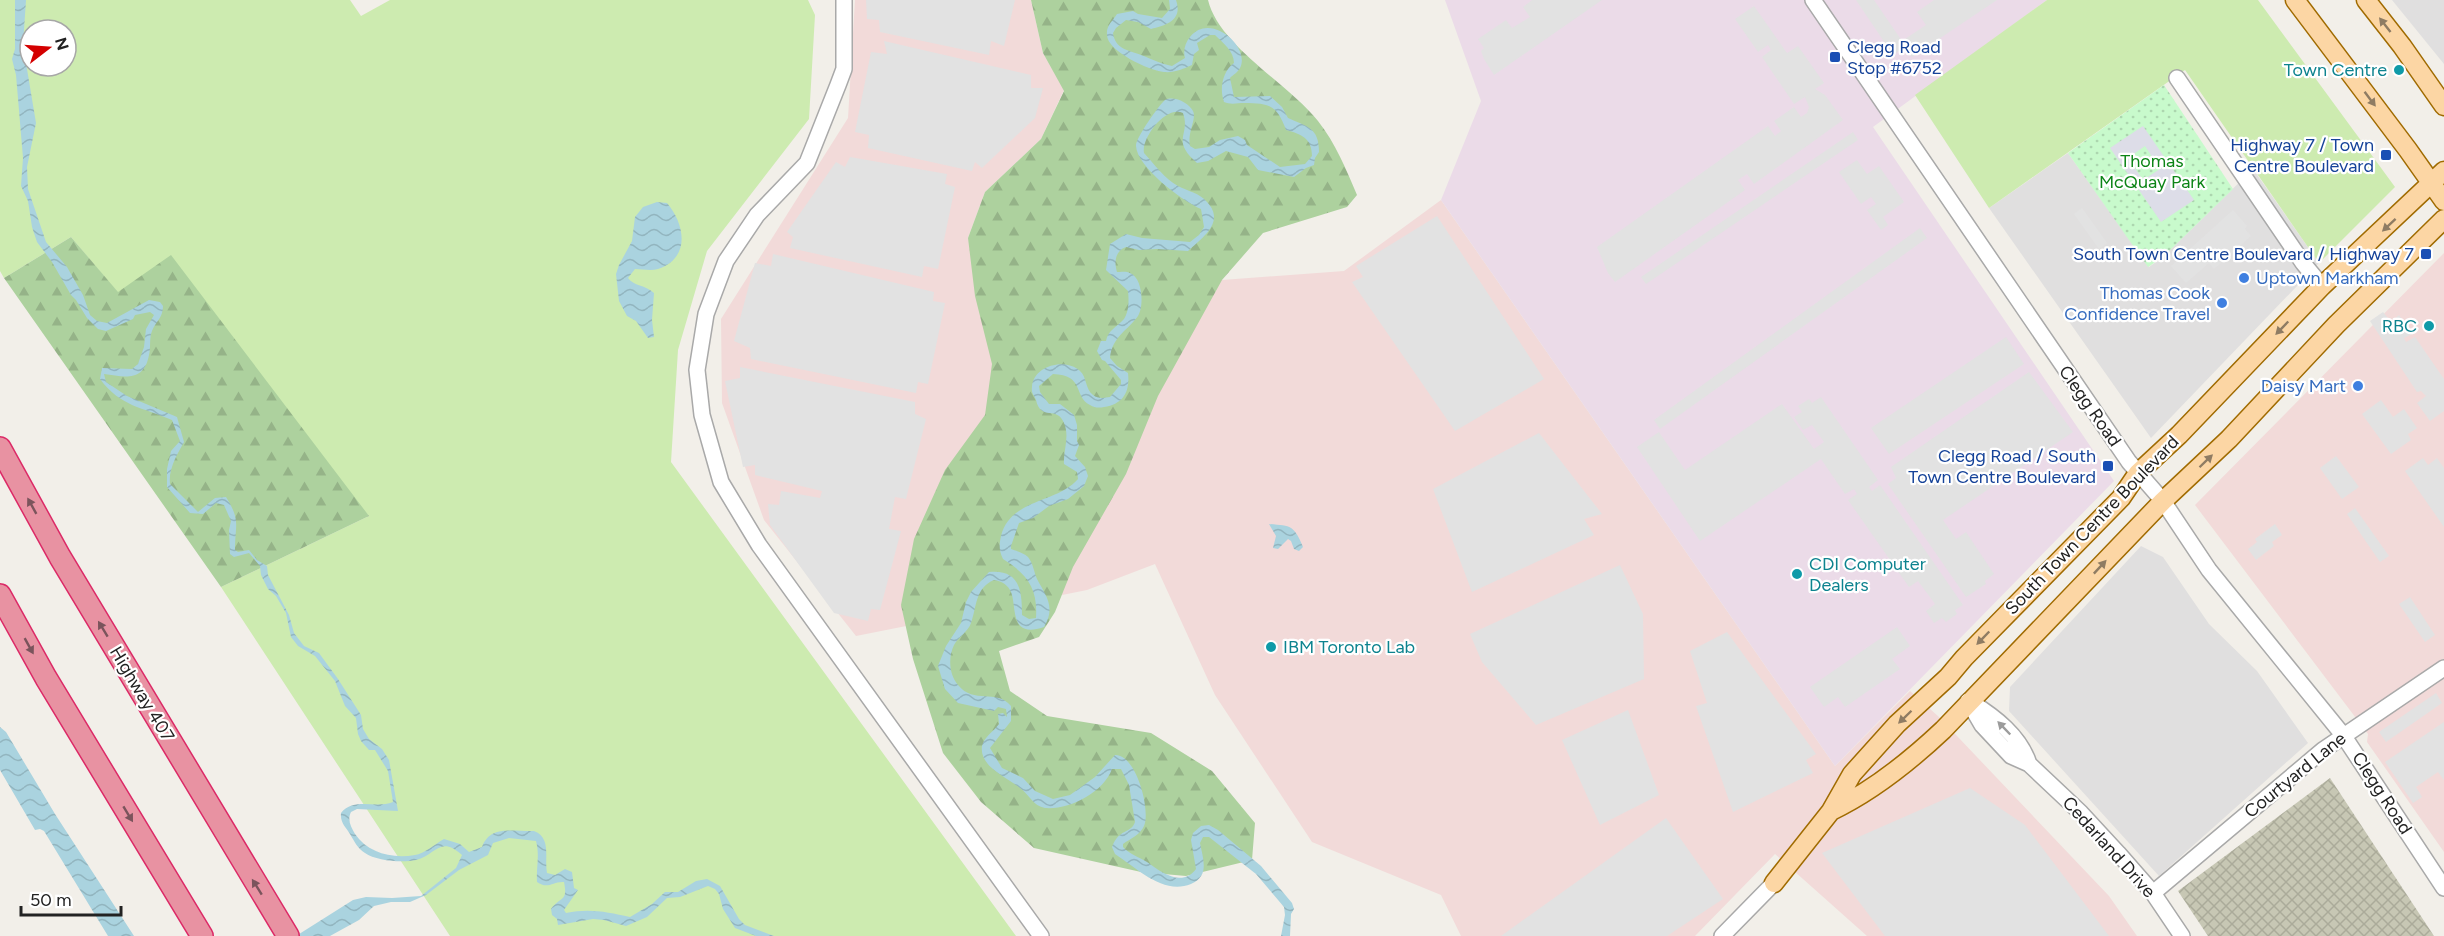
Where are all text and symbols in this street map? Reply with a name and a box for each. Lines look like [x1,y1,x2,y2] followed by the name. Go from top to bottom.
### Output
[2379,17,2392,33] one-way arrow
[18,18,78,78] north arrow
[51,35,73,52] text: N
[1847,36,1942,79] place label: Clegg Road Stop #6752
[1828,50,1842,64] marker: Clegg Road Stop #6752
[2284,59,2387,81] place label: Town Centre
[2392,63,2406,77] marker: Town Centre
[2364,91,2376,107] one-way arrow
[2230,134,2374,177] place label: Highway 7 / Town Centre Boulevard
[2379,148,2393,162] marker: Highway 7 / Town Centre Boulevard
[2099,150,2205,193] park label: Thomas McQuay Park
[2382,218,2397,231] one-way arrow
[2073,243,2414,265] place label: South Town Centre Boulevard / Highway 7
[2419,247,2433,261] marker: South Town Centre Boulevard / Highway 7
[2256,267,2399,289] place label: Uptown Markham
[2237,271,2251,285] marker: Uptown Markham
[2064,282,2210,325] place label: Thomas Cook Confidence Travel
[2215,296,2229,310] marker: Thomas Cook Confidence Travel
[2382,315,2417,337] place label: RBC
[2422,319,2436,333] marker: RBC
[2275,321,2289,335] one-way arrow
[2054,361,2126,451] street label: Clegg Road
[2261,375,2346,397] place label: Daisy Mart
[2351,379,2365,393] marker: Daisy Mart
[2001,431,2183,619] street label: South Town Centre Boulevard
[1908,445,2096,488] place label: Clegg Road / South Town Centre Boulevard
[2198,454,2213,468] one-way arrow
[2101,459,2115,473] marker: Clegg Road / South Town Centre Boulevard
[27,497,37,514] one-way arrow
[1809,553,1926,596] place label: CDI Computer Dealers
[2092,560,2106,574] one-way arrow
[1790,567,1804,581] marker: CDI Computer Dealers
[98,621,109,637] one-way arrow
[1976,631,1990,645] one-way arrow
[1283,636,1415,658] place label: IBM Toronto Lab
[23,638,34,654] one-way arrow
[1264,640,1278,654] marker: IBM Toronto Lab
[105,642,179,746] street label: Highway 407
[1898,709,1912,723] one-way arrow
[1997,721,2011,735] one-way arrow
[2240,727,2350,823] street label: Courtyard Lane
[2347,748,2417,838] street label: Clegg Road
[2058,792,2160,902] street label: Cedarland Drive
[123,806,134,822] one-way arrow
[252,878,263,895] one-way arrow
[21,879,122,917] scale bar
[30,889,72,911] text: 50 m

